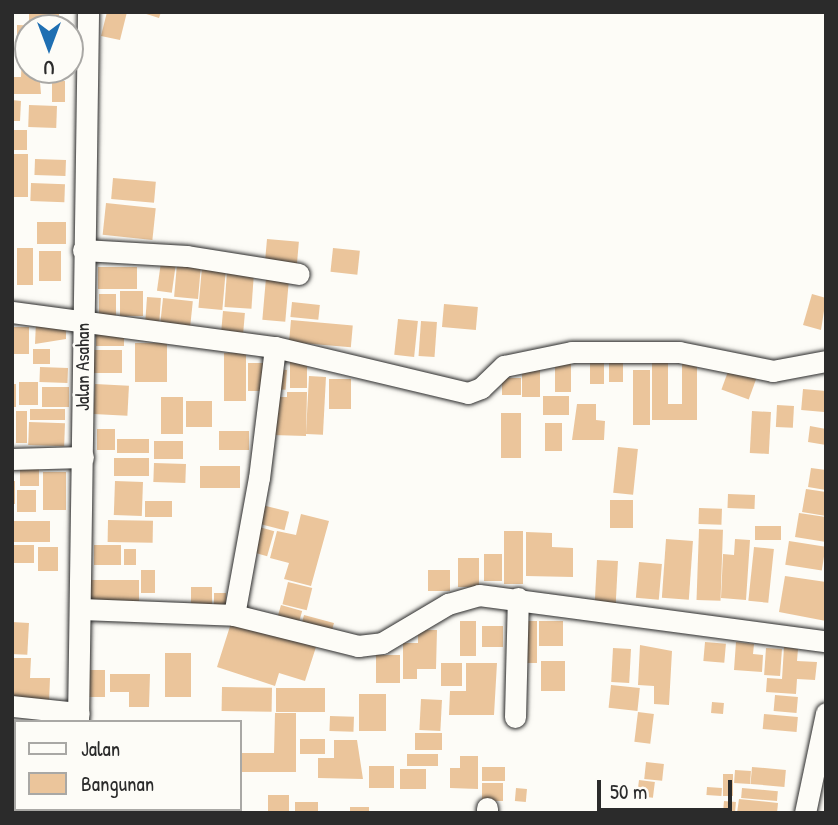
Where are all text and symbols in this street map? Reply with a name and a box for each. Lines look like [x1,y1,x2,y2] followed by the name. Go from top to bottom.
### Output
[14,14,84,84] north arrow
[44,55,54,81] text: U
[72,323,94,411] street label: Jalan Asahan
[14,720,242,811] legend
[81,734,120,763] text: Jalan
[600,766,735,810] scale bar
[81,769,154,798] text: Bangunan
[610,777,647,806] text: 50 m

